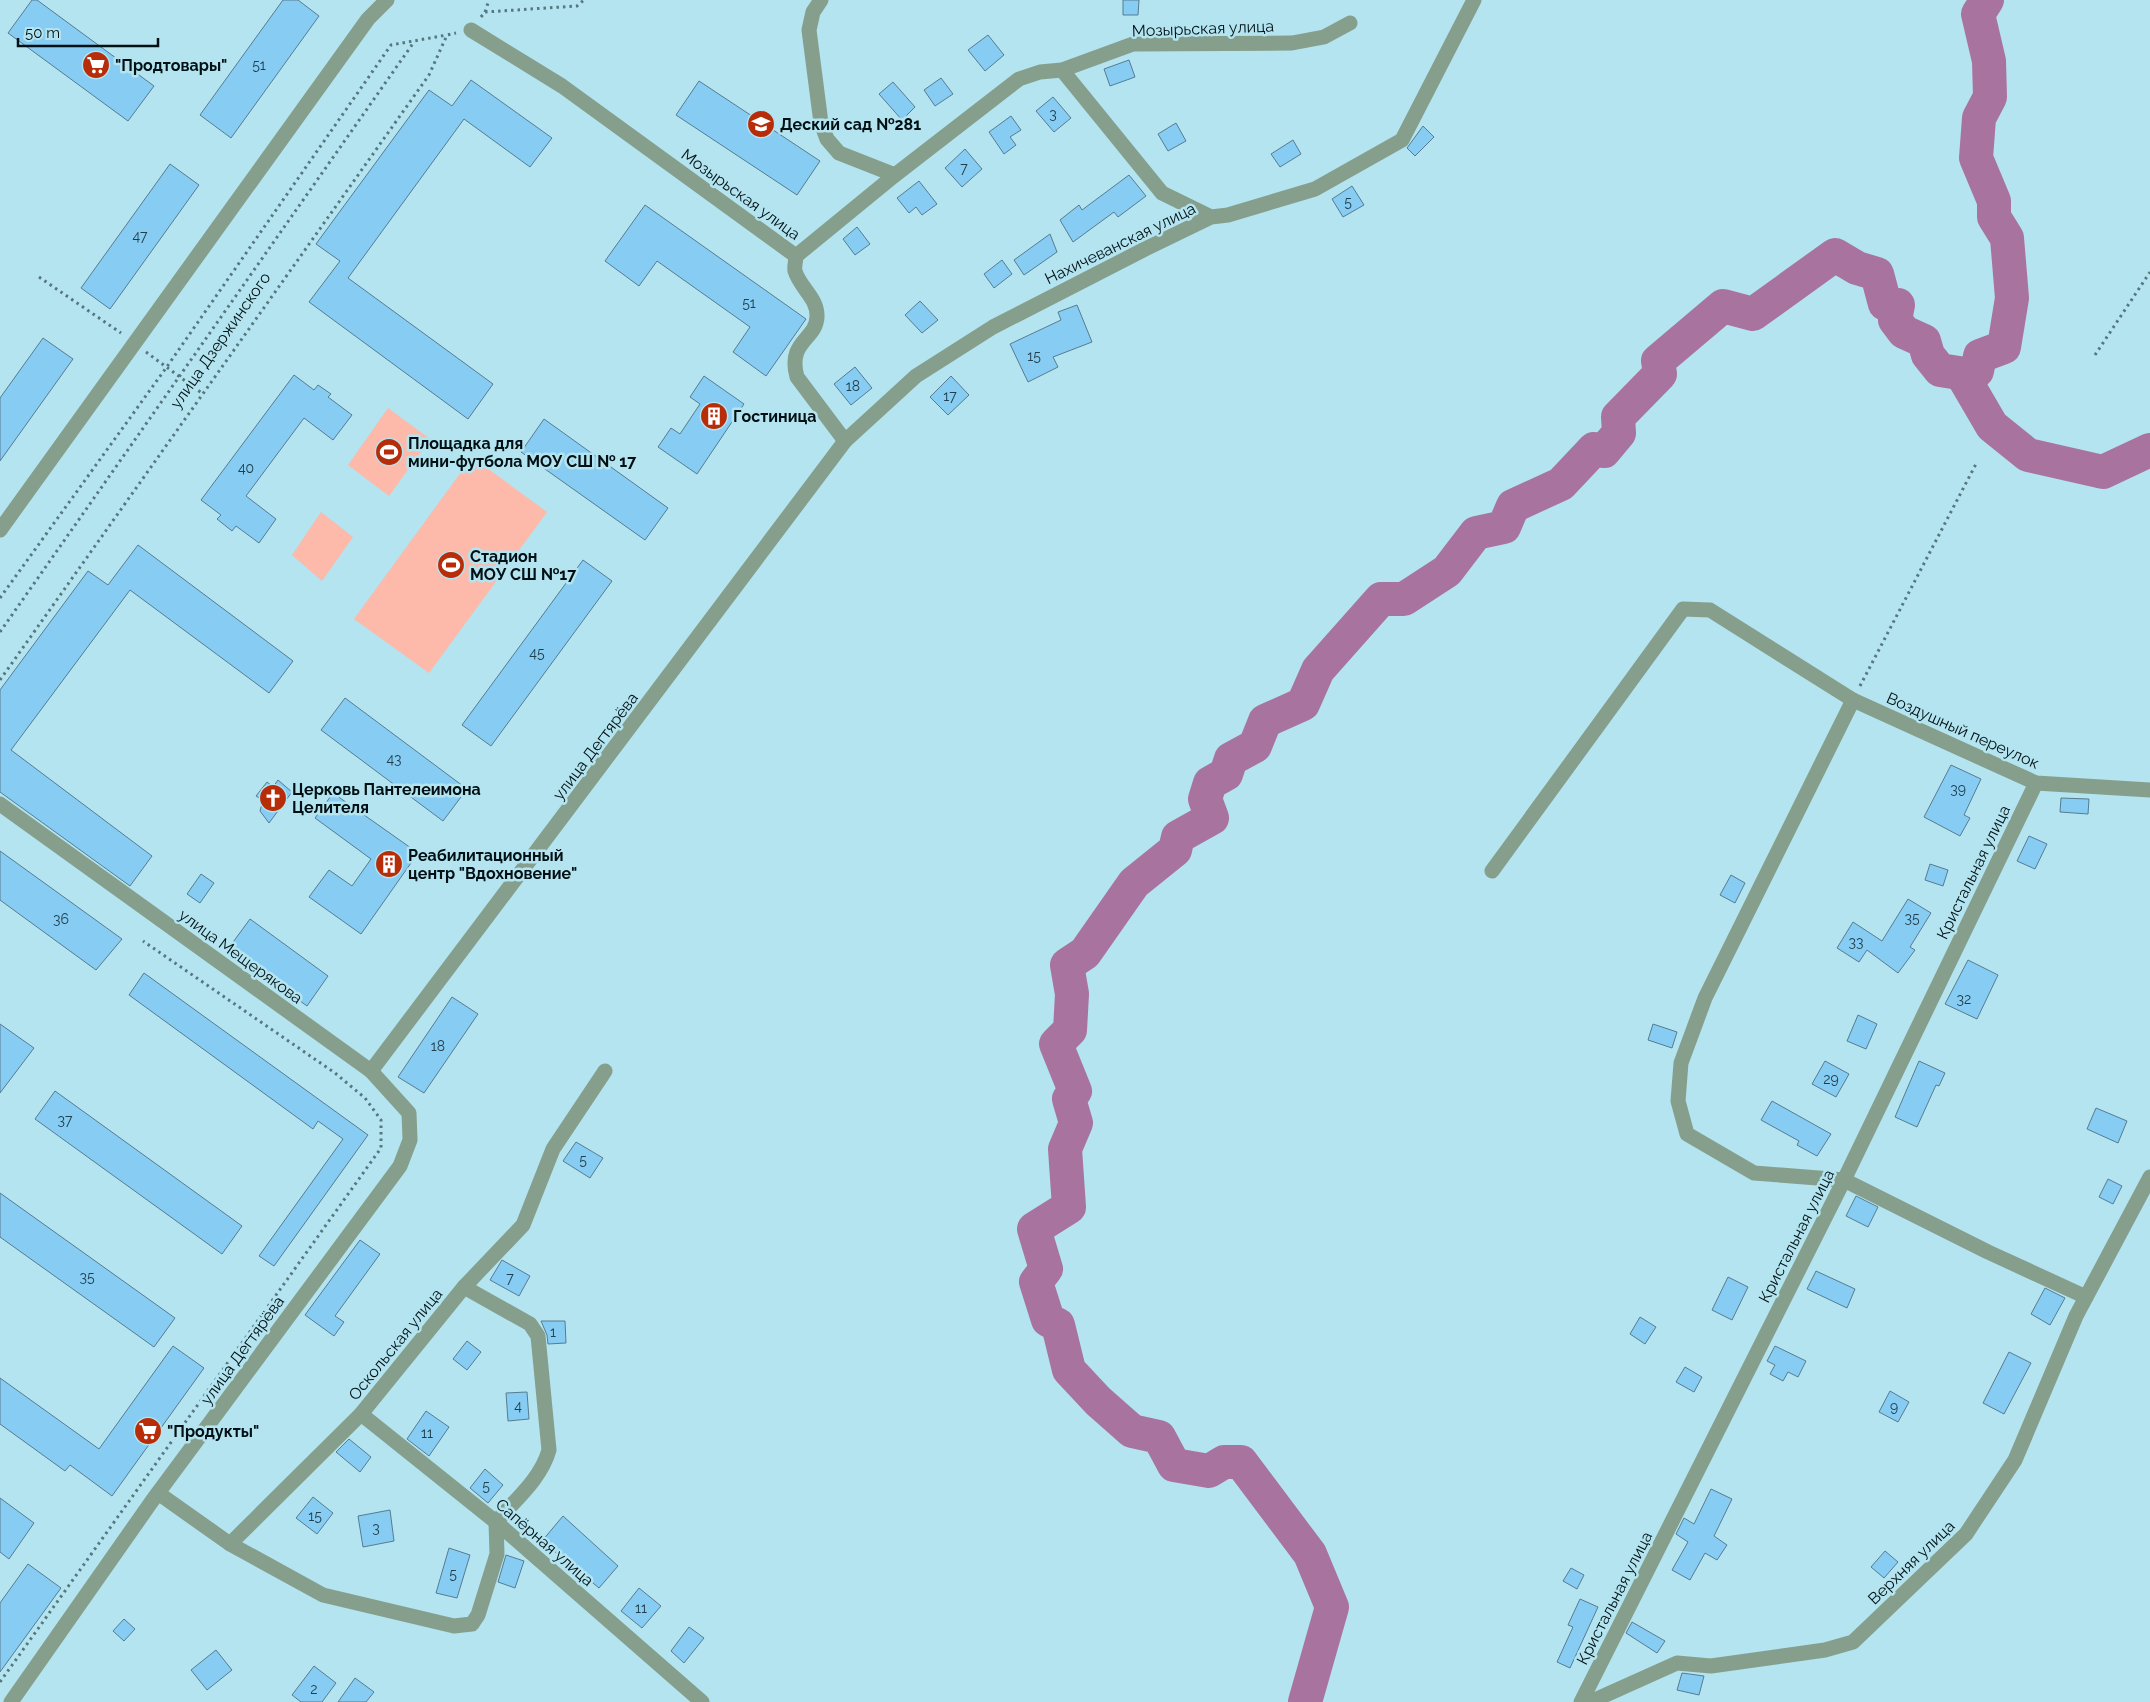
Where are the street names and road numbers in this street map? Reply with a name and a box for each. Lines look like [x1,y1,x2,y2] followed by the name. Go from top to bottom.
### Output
[1132,17,1274,40] street label: Мозырьская улица
[678,145,804,244] street label: Мозырьская улица
[1042,199,1199,288] street label: Нахичеванская улица
[166,269,275,412] street label: улица Дзержинского
[1884,688,2042,773] street label: Воздушный переулок
[549,689,642,804] street label: улица Дегтярёва
[1933,802,2014,942] street label: Кристальная улица
[175,905,306,1008] street label: улица Мещерякова
[1755,1167,1838,1306] street label: Кристальная улица
[345,1285,446,1404] street label: Оскольская улица
[197,1292,288,1408] street label: улица Дегтярёва
[492,1495,597,1590] street label: Сапёрная улица
[1864,1516,1959,1608] street label: Верхняя улица
[1573,1529,1656,1668] street label: Кристальная улица

